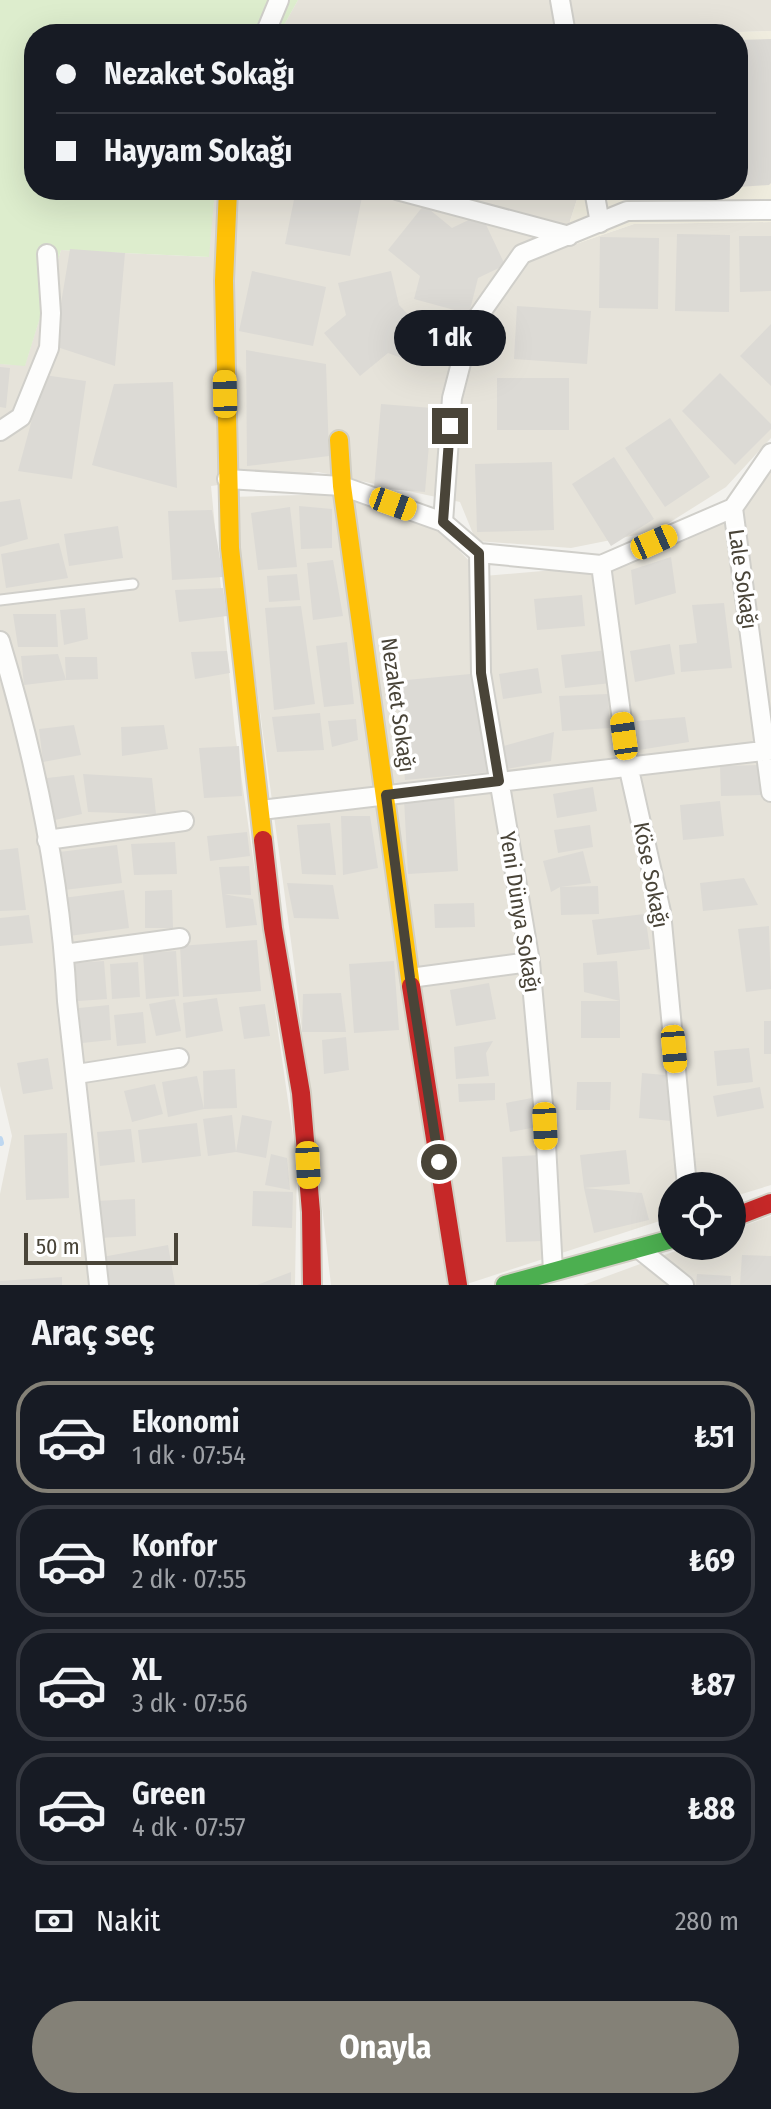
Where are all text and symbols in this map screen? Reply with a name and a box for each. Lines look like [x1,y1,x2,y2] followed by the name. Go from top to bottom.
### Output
[104,56,295,92] text: Nezaket Sokağı
[104,133,292,169] text: Hayyam Sokağı
[394,310,506,366] callout: 1 dk
[428,322,472,353] text: 1 dk
[213,370,237,418] car
[432,408,468,444] route end
[366,485,420,523] car
[627,521,681,563] car
[723,527,763,631] street label: Lale Sokağı
[375,636,421,774] street label: Nezaket Sokağı
[609,711,639,761] car
[628,820,674,930] street label: Köse Sokağı
[494,829,546,995] street label: Yeni Dünya Sokağı
[660,1024,688,1074] car
[532,1101,558,1151] car
[295,1140,321,1190] car
[421,1144,457,1180] route start
[658,1172,746,1260] map controls
[658,1172,746,1260] button: locate
[24,1229,178,1265] scale bar
[36,1233,80,1260] text: 50 m
[32,1311,154,1355] text: Araç seç
[36,1401,108,1473] icon: car
[132,1404,240,1440] text: Ekonomi
[694,1419,735,1455] text: ₺51
[132,1440,246,1471] text: 1 dk · 07:54
[36,1525,108,1597] icon: car
[132,1528,217,1564] text: Konfor
[689,1543,735,1579] text: ₺69
[132,1564,246,1595] text: 2 dk · 07:55
[36,1649,108,1721] icon: car
[132,1652,162,1688] text: XL
[691,1667,735,1703] text: ₺87
[132,1688,248,1719] text: 3 dk · 07:56
[36,1773,108,1845] icon: car
[132,1776,206,1812] text: Green
[687,1791,735,1827] text: ₺88
[132,1812,246,1843] text: 4 dk · 07:57
[32,1899,76,1943] icon: cash
[96,1903,160,1939] text: Nakit
[675,1906,739,1937] text: 280 m
[32,2001,739,2093] button: Onayla

